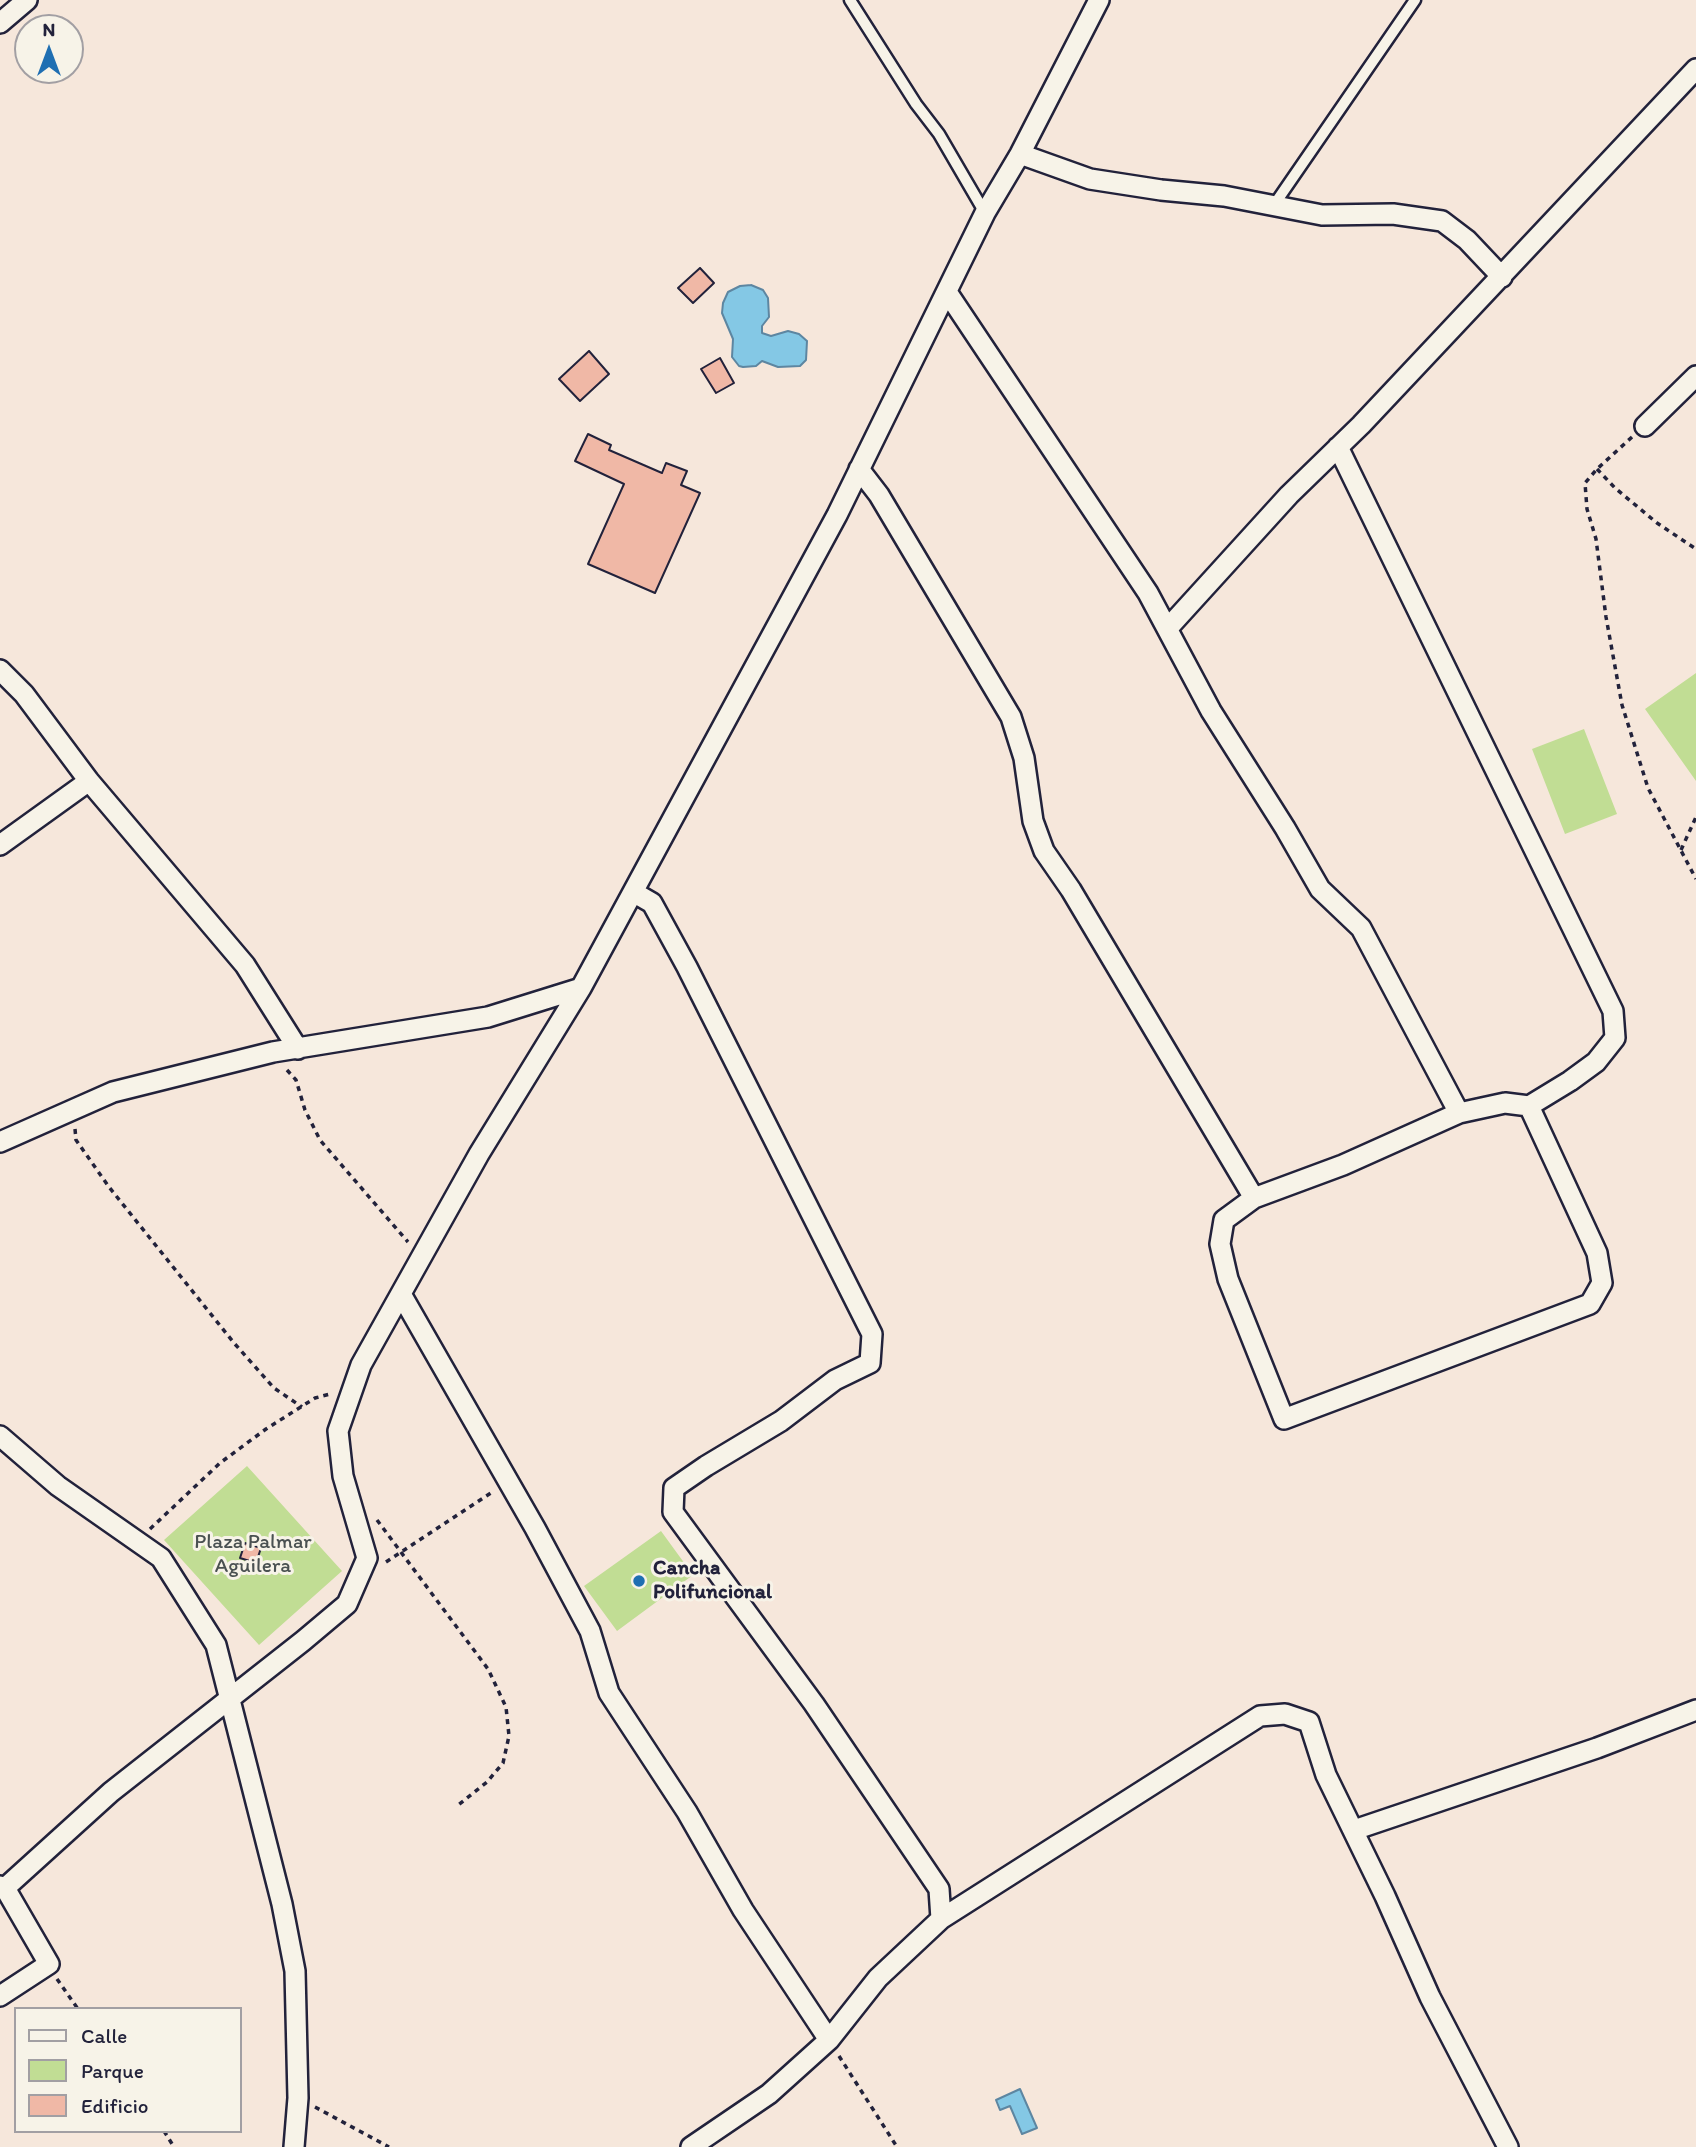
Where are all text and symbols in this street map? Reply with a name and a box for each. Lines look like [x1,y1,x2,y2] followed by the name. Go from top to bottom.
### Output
[14,14,84,84] north arrow
[43,18,55,41] text: N
[194,1530,312,1580] park label: Plaza Palmar Aguilera
[653,1556,772,1606] place label: Cancha Polifuncional
[631,1573,647,1589] marker: Cancha Polifuncional
[14,2007,242,2133] legend
[81,2023,127,2048] text: Calle
[81,2058,144,2083] text: Parque
[81,2093,149,2118] text: Edificio

